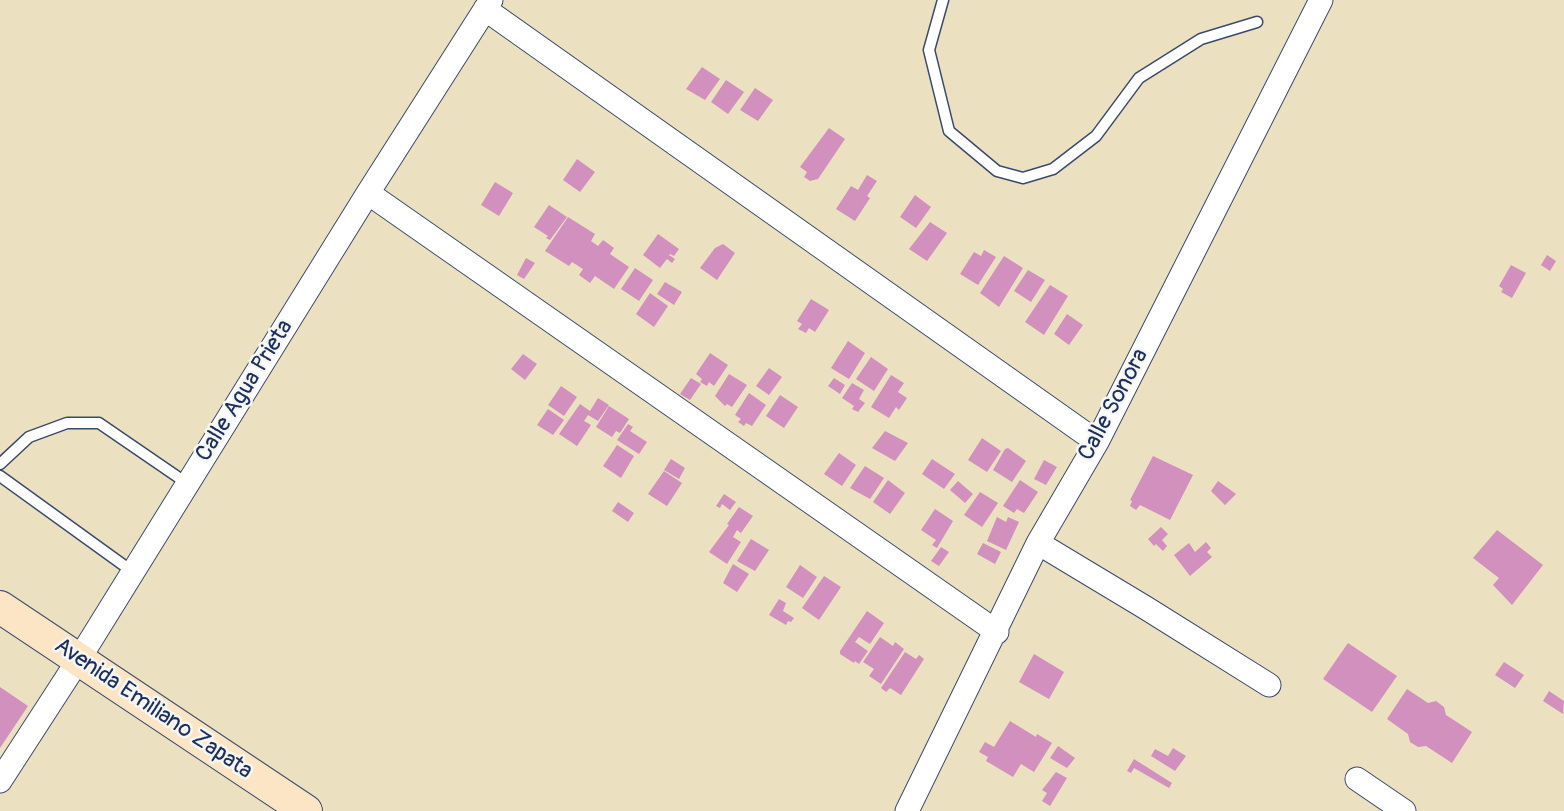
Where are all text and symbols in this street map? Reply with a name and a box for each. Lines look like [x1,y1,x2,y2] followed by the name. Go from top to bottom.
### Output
[190,315,300,467] street label: Calle Agua Prieta
[1073,344,1155,466] street label: Calle Sonora
[49,632,257,786] street label: Avenida Emiliano Zapata

